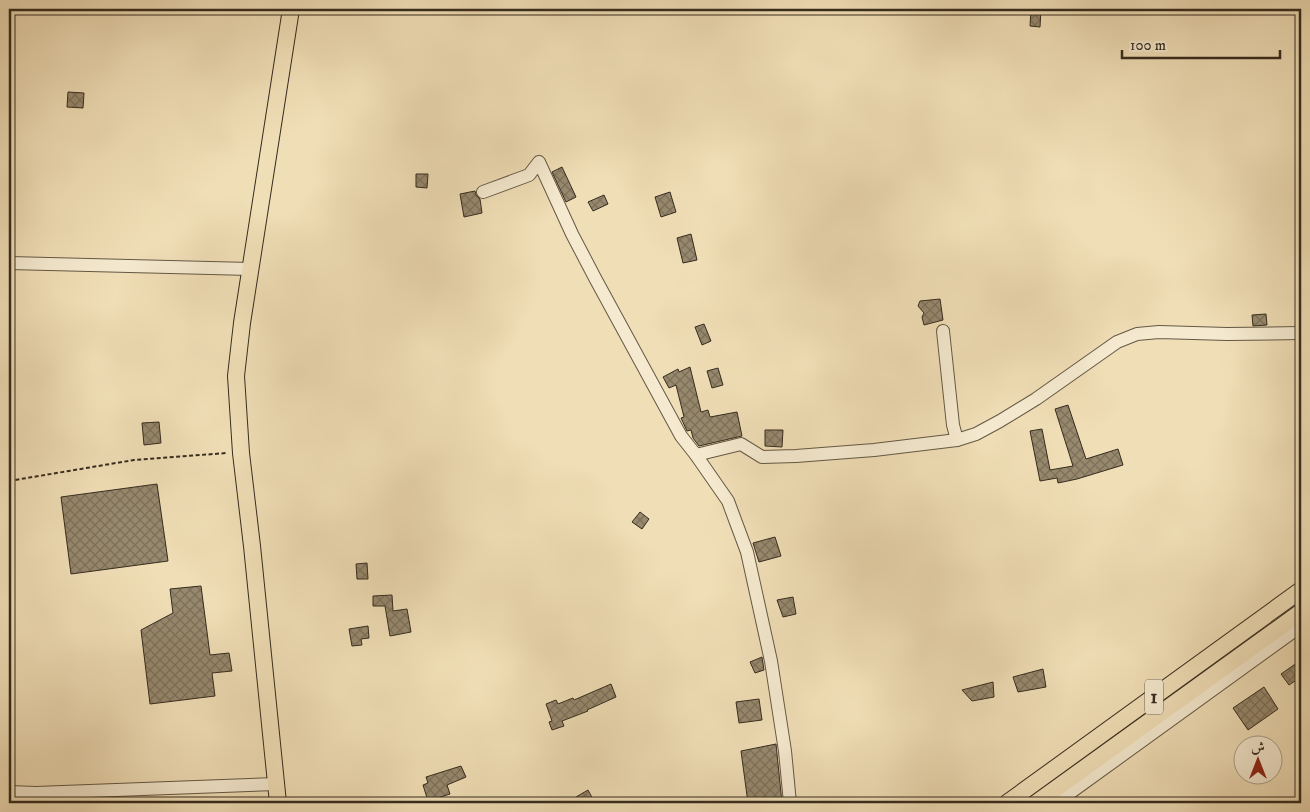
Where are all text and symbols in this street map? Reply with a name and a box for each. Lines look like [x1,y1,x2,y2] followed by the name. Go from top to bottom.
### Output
[1122,28,1280,60] scale bar
[1130,36,1166,55] text: 100 m
[1145,680,1163,714] road number: 1
[1232,734,1282,784] north arrow
[1251,739,1265,757] text: ش

